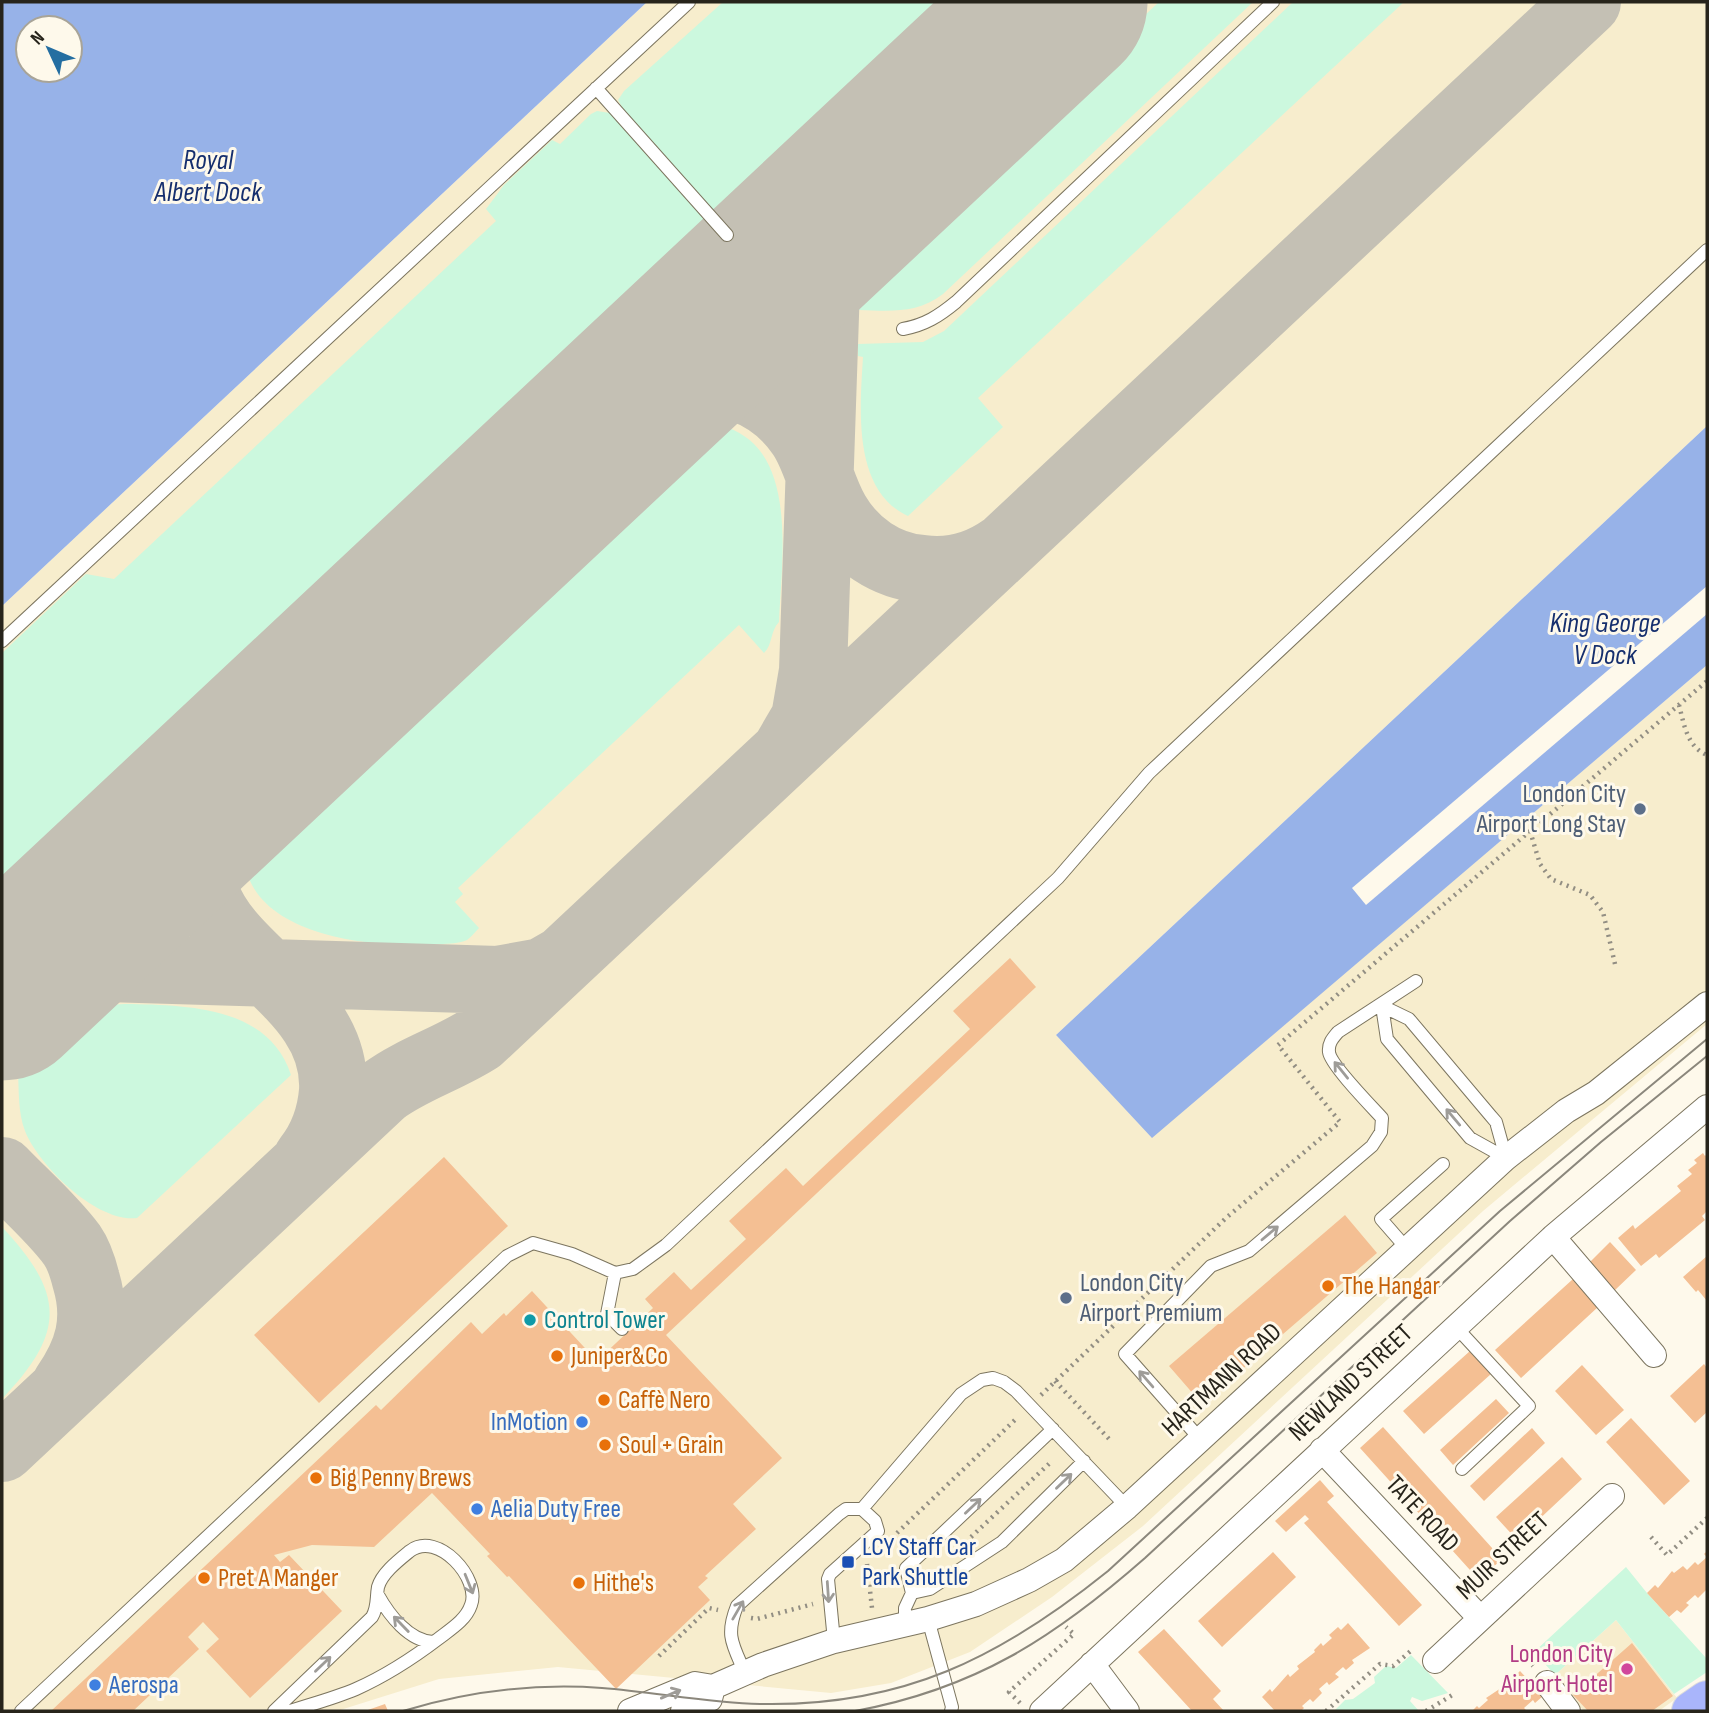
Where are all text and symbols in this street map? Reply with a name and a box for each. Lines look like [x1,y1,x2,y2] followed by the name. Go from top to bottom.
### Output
[14,14,84,84] north arrow
[26,27,50,50] text: N
[154,144,263,209] water label: Royal Albert Dock
[1550,607,1661,672] water label: King George V Dock
[1476,779,1626,840] place label: London City Airport Long Stay
[1632,801,1648,817] marker: London City Airport Long Stay
[1333,1062,1348,1080] one-way arrow
[1445,1109,1461,1127] one-way arrow
[1261,1225,1279,1241] one-way arrow
[1079,1268,1222,1329] place label: London City Airport Premium
[1342,1271,1440,1302] place label: The Hangar
[1320,1278,1336,1294] marker: The Hangar
[1058,1290,1074,1306] marker: London City Airport Premium
[544,1305,666,1336] place label: Control Tower
[522,1312,538,1328] marker: Control Tower
[1156,1317,1288,1443] street label: HARTMANN ROAD
[1283,1318,1419,1448] street label: NEWLAND STREET
[570,1341,668,1372] place label: Juniper&Co
[549,1348,565,1364] marker: Juniper&Co
[1138,1371,1155,1388] one-way arrow
[618,1385,711,1416] place label: Caffè Nero
[596,1392,612,1408] marker: Caffè Nero
[491,1407,568,1438] place label: InMotion
[574,1414,590,1430] marker: InMotion
[619,1430,724,1461] place label: Soul + Grain
[597,1437,613,1453] marker: Soul + Grain
[330,1463,472,1494] place label: Big Penny Brews
[1379,1469,1465,1559] street label: TATE ROAD
[308,1470,324,1486] marker: Big Penny Brews
[1055,1473,1072,1490] one-way arrow
[490,1494,621,1525] place label: Aelia Duty Free
[964,1497,981,1514] one-way arrow
[469,1501,485,1517] marker: Aelia Duty Free
[1450,1505,1556,1607] street label: MUIR STREET
[862,1532,977,1593] place label: LCY Staff Car Park Shuttle
[840,1554,856,1570] marker: LCY Staff Car Park Shuttle
[218,1563,339,1594] place label: Pret A Manger
[593,1568,654,1599] place label: Hithe's
[196,1570,212,1586] marker: Pret A Manger
[463,1573,476,1594] one-way arrow
[571,1575,587,1591] marker: Hithe's
[822,1580,835,1603] one-way arrow
[731,1600,745,1620] one-way arrow
[392,1616,409,1633] one-way arrow
[1500,1639,1613,1700] place label: London City Airport Hotel
[314,1656,331,1673] one-way arrow
[1619,1661,1635,1677] marker: London City Airport Hotel
[108,1670,179,1701] place label: Aerospa
[87,1677,103,1693] marker: Aerospa
[660,1687,681,1700] one-way arrow

